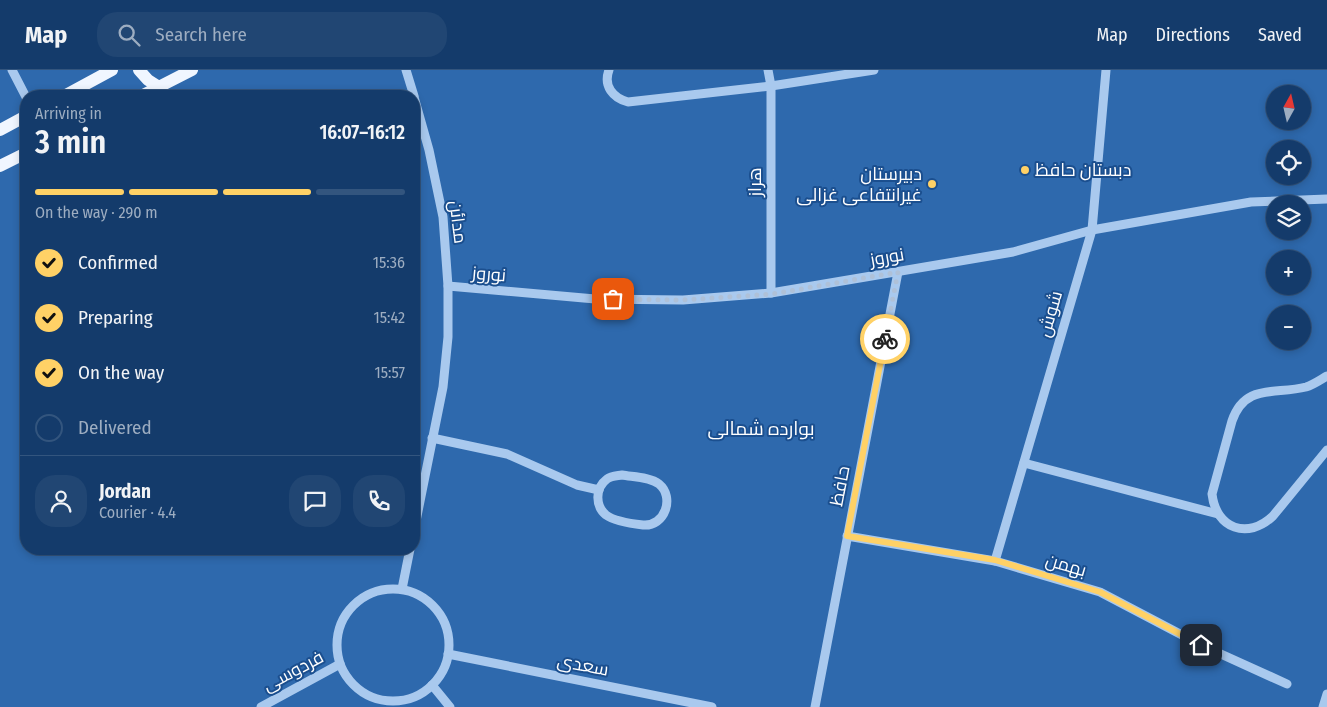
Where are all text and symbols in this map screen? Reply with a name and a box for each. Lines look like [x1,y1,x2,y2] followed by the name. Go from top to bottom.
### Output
[97,12,447,57] search box
[25,21,67,49] text: Map
[115,21,143,49] icon: search
[155,23,247,46] text: Search here
[1096,24,1128,46] text: Map
[1156,24,1230,46] text: Directions
[1258,24,1302,46] text: Saved
[1266,85,1311,130] north arrow
[1266,85,1311,350] map controls
[35,104,102,123] text: Arriving in
[319,121,405,144] text: 16:07–16:12
[35,123,106,161] text: 3 min
[1266,140,1311,185] button: locate
[1035,159,1131,181] place label: دبستان حافظ
[796,163,922,206] place label: دبیرستان غیرانتفاعی غزالی
[1019,164,1031,176] marker: دبستان حافظ
[744,167,766,198] street label: هراز
[926,178,938,190] marker: دبیرستان غیرانتفاعی غزالی
[1266,195,1311,240] button: layers
[444,199,472,245] street label: مدائن
[35,203,158,222] text: On the way · 290 m
[867,243,906,271] street label: نوروز
[35,249,63,277] icon: check
[1266,250,1311,295] button: +
[78,251,158,274] text: Confirmed
[373,253,405,272] text: 15:36
[470,261,507,286] street label: نوروز
[592,278,634,320] pin
[599,285,627,313] icon: bag
[1033,288,1067,340] street label: شوش
[35,304,63,332] icon: check
[1266,305,1311,350] button: −
[78,306,153,329] text: Preparing
[374,308,405,327] text: 15:42
[860,314,910,364] courier
[871,325,899,353] icon: bike
[35,359,63,387] icon: check
[78,361,164,384] text: On the way
[374,363,405,382] text: 15:57
[78,416,152,439] text: Delivered
[707,417,815,440] district label: بوارده شمالی
[825,464,855,508] street label: حافظ
[35,475,87,527] button: person
[289,475,341,527] button: chat
[353,475,405,527] button: phone
[99,480,151,503] text: Jordan
[99,503,176,522] text: Courier · 4.4
[1043,549,1089,581] street label: بهمن
[1180,624,1222,666] pin
[1187,631,1215,659] icon: home
[259,646,327,696] street label: فردوسی
[555,649,611,681] street label: سعدی

